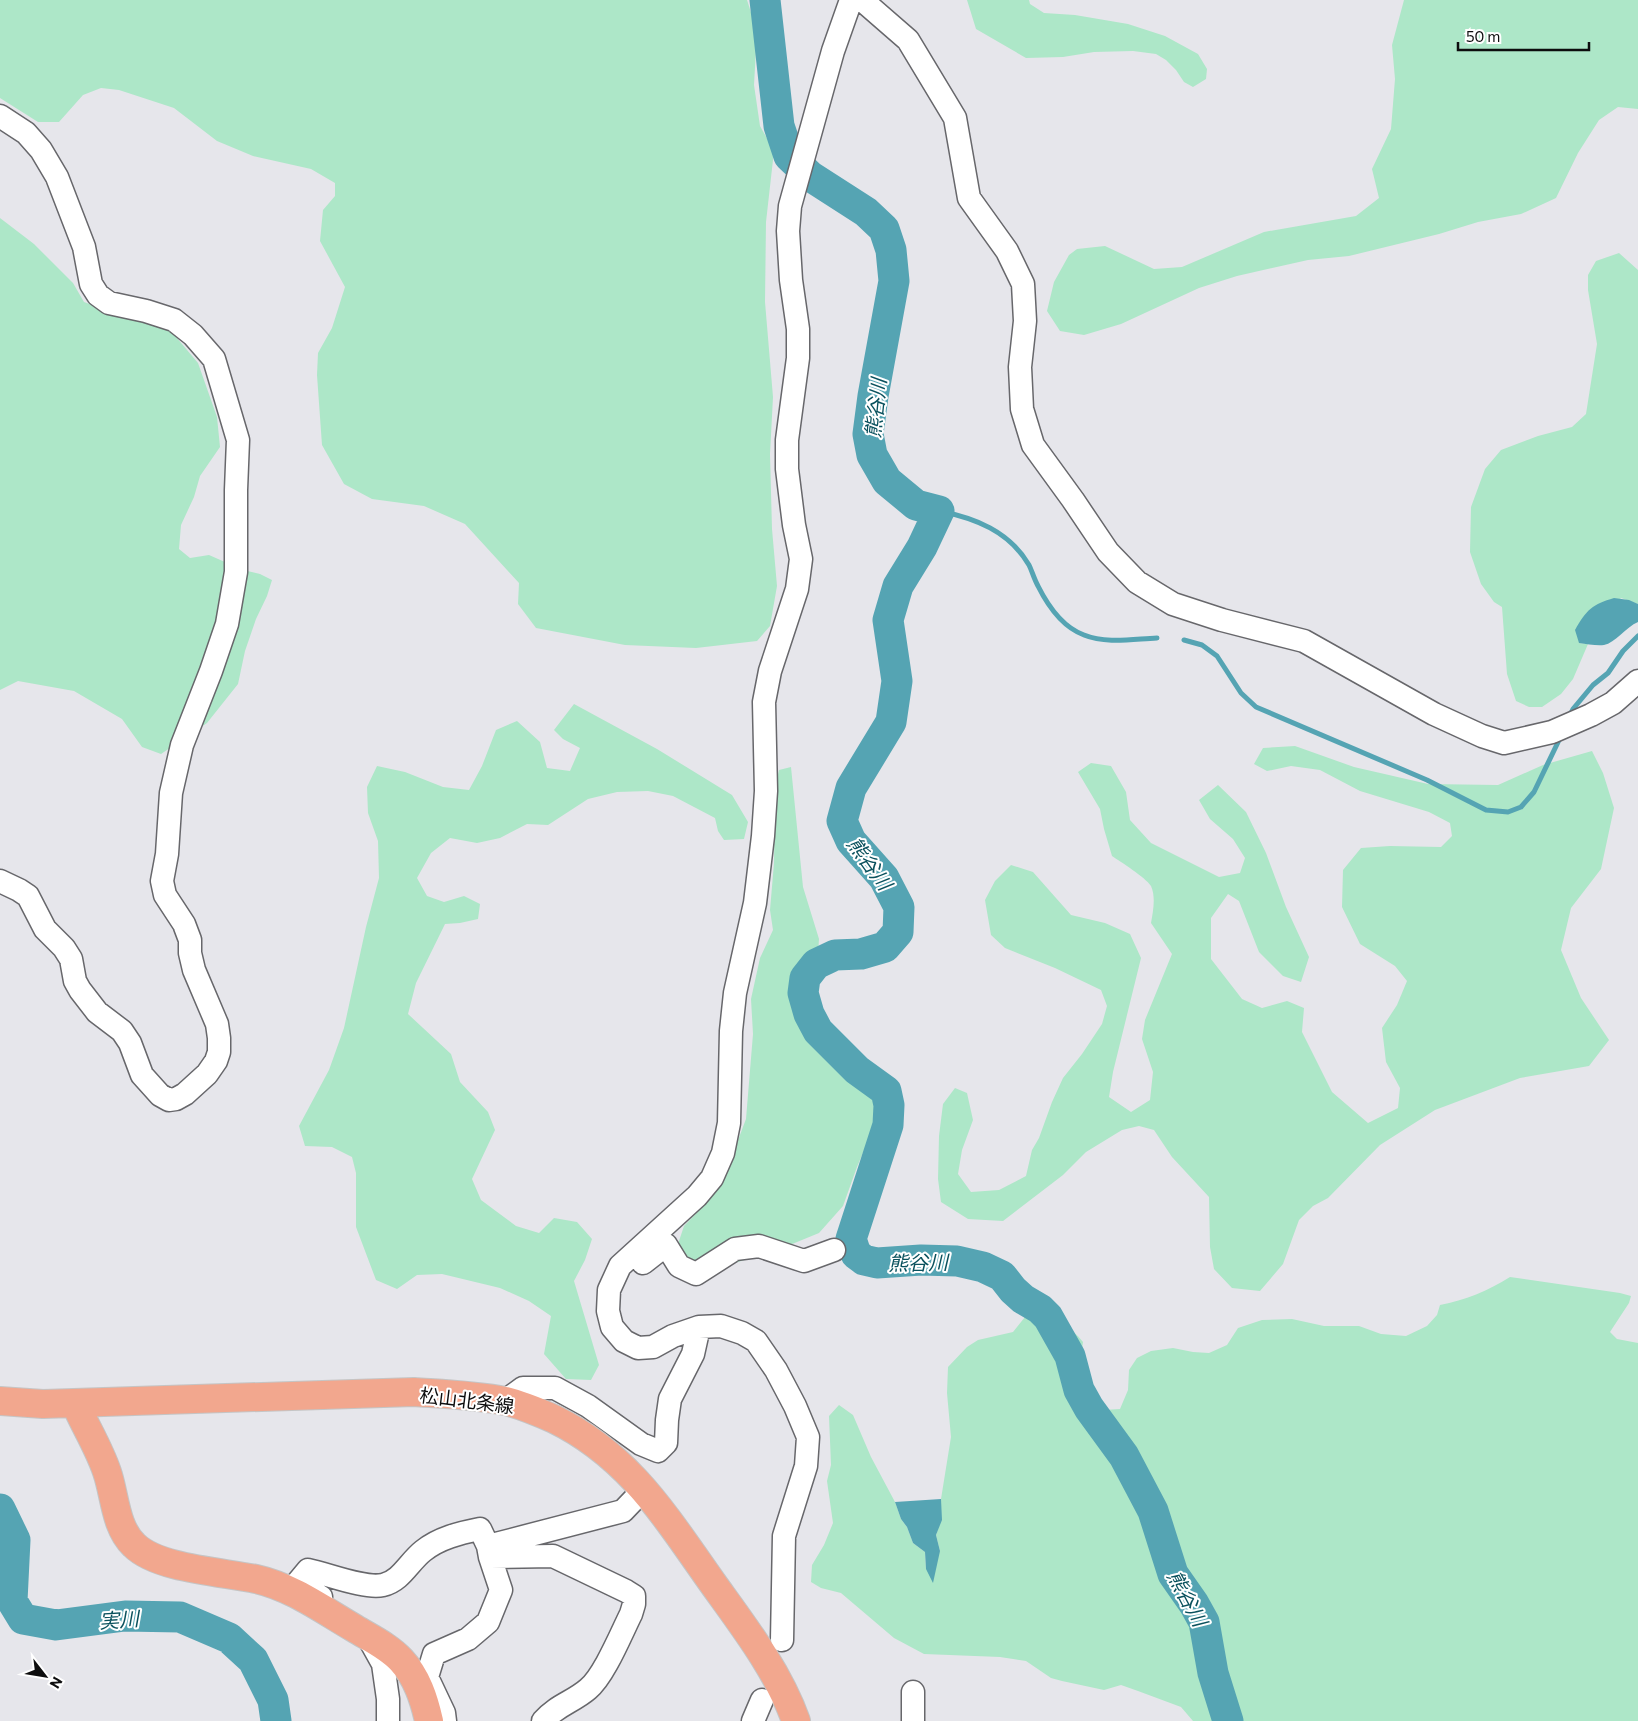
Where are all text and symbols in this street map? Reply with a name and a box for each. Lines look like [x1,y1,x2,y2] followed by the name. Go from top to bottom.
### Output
[1458,20,1589,52] scale bar
[1466,27,1500,45] text: 50 m
[860,375,890,439] water label: 熊谷川
[843,832,899,896] water label: 熊谷川
[888,1249,950,1275] water label: 熊谷川
[418,1383,516,1417] street label: 松山北条線
[1163,1566,1214,1632] water label: 熊谷川
[98,1605,142,1632] water label: 実川
[20,1651,70,1701] north arrow
[47,1674,67,1692] text: N

